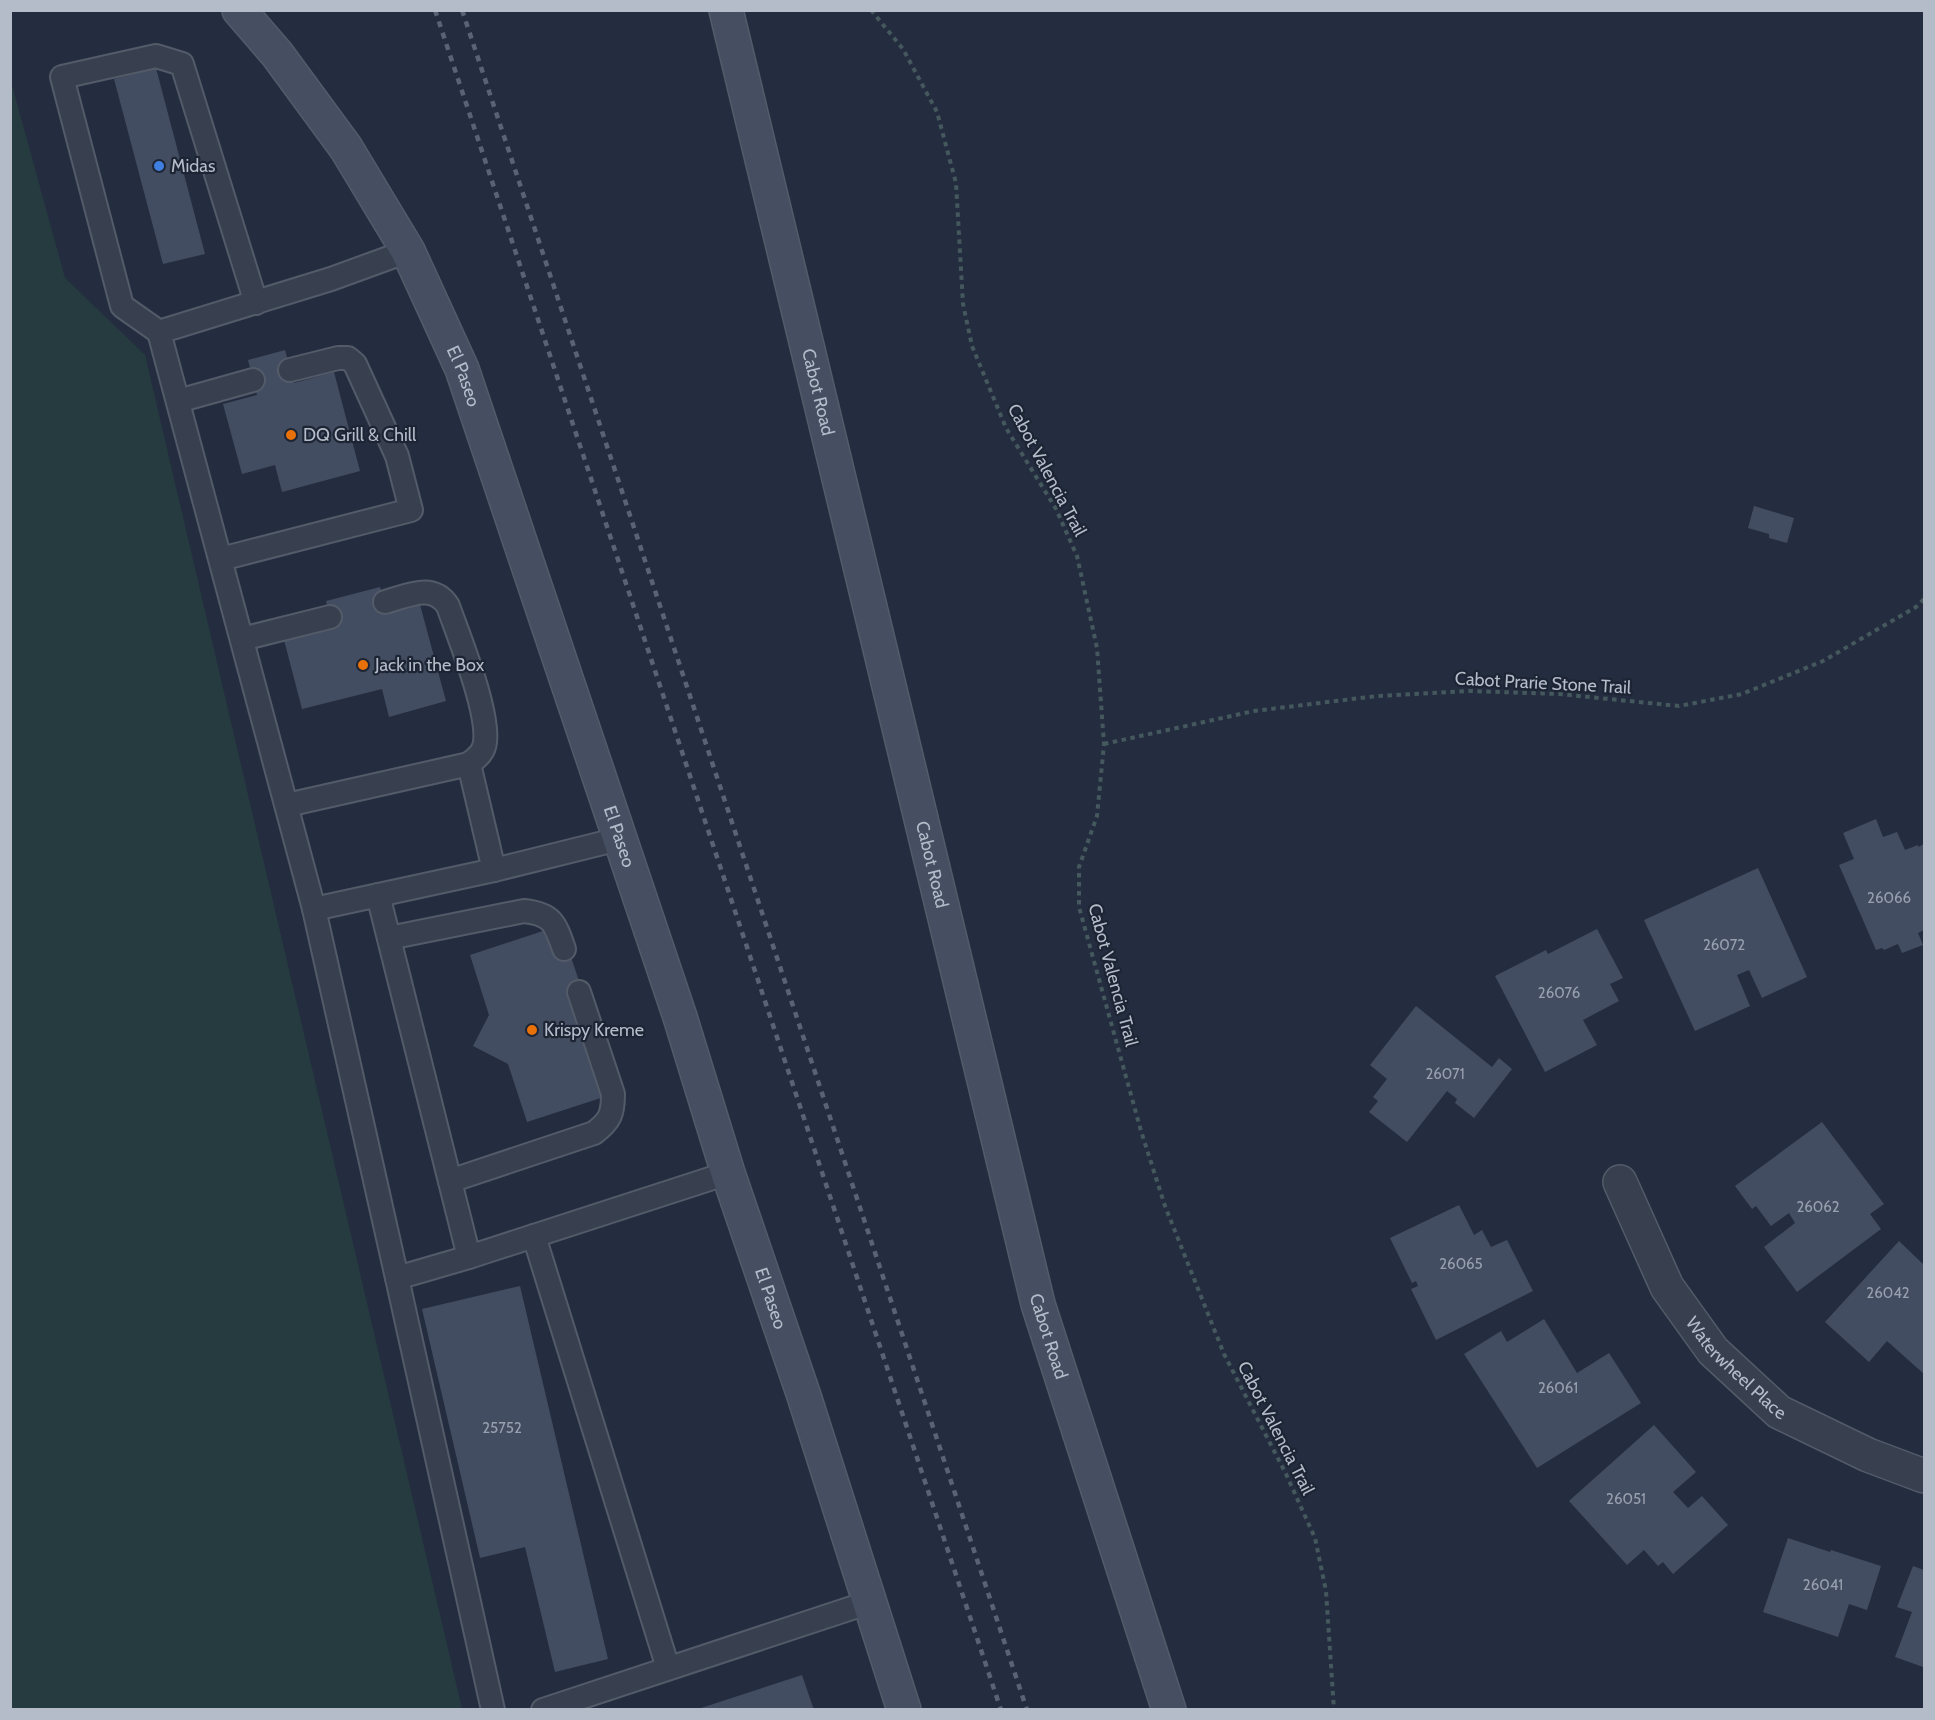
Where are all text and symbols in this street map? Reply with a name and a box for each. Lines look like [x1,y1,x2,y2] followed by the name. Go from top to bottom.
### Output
[171,155,215,177] place label: Midas
[152,159,166,173] marker: Midas
[442,342,485,410] street label: El Paseo
[797,346,839,438] street label: Cabot Road
[1003,400,1092,541] street label: Cabot Valencia Trail
[303,424,417,446] place label: DQ Grill & Chill
[284,428,298,442] marker: DQ Grill & Chill
[374,654,485,676] place label: Jack in the Box
[356,658,370,672] marker: Jack in the Box
[1454,667,1632,699] street label: Cabot Prarie Stone Trail
[599,803,640,870] street label: El Paseo
[911,819,953,910] street label: Cabot Road
[1867,889,1911,907] house number: 26066
[1083,901,1143,1050] street label: Cabot Valencia Trail
[1703,936,1745,954] house number: 26072
[1538,984,1580,1002] house number: 26076
[544,1019,644,1041] place label: Krispy Kreme
[525,1023,539,1037] marker: Krispy Kreme
[1425,1065,1465,1083] house number: 26071
[1796,1198,1840,1216] house number: 26062
[1439,1255,1483,1273] house number: 26065
[750,1265,791,1332] street label: El Paseo
[1866,1284,1910,1302] house number: 26042
[1025,1291,1073,1382] street label: Cabot Road
[1681,1312,1789,1425] street label: Waterwheel Place
[1233,1358,1319,1499] street label: Cabot Valencia Trail
[1538,1379,1578,1397] house number: 26061
[482,1419,522,1437] house number: 25752
[1606,1490,1646,1508] house number: 26051
[1803,1576,1843,1594] house number: 26041

